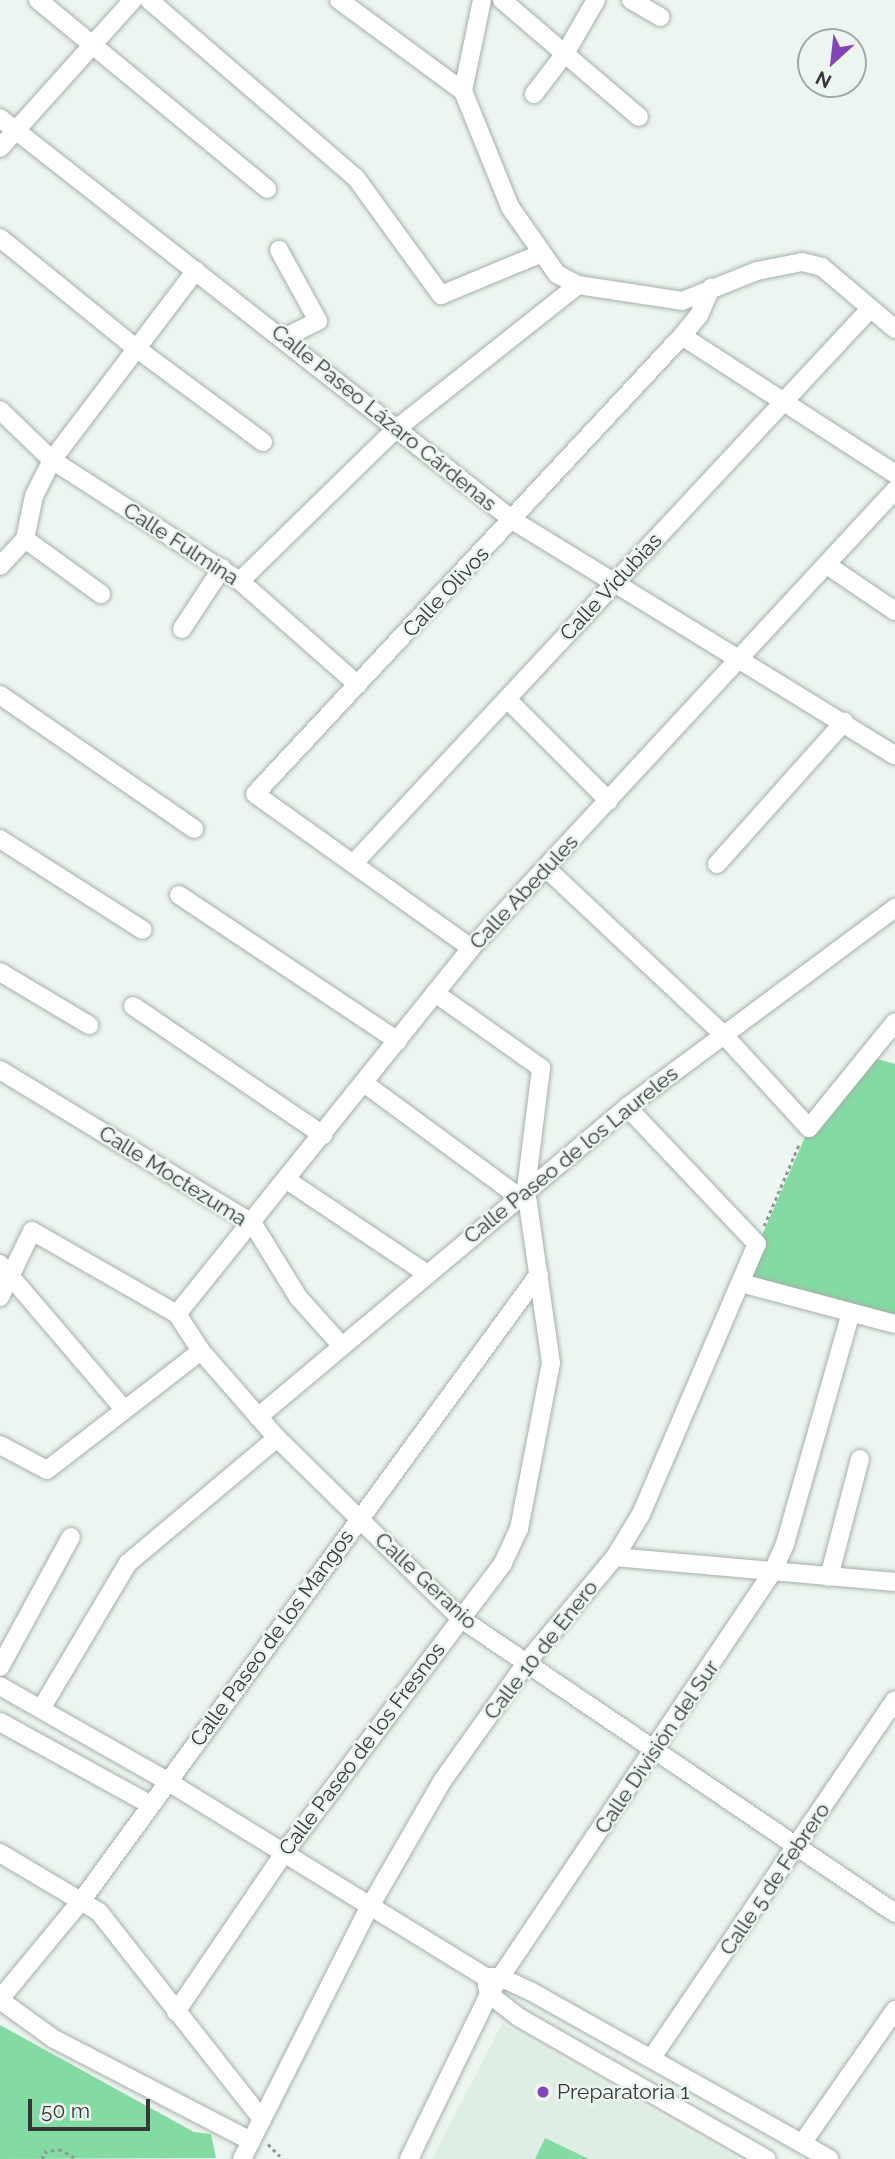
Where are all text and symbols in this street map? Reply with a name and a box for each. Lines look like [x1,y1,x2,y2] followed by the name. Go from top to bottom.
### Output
[797,28,867,98] north arrow
[812,67,835,93] text: N
[266,319,502,517] street label: Calle Paseo Lázaro Cárdenas
[119,497,243,591] street label: Calle Fulmina
[555,528,667,646] street label: Calle Vidubias
[398,542,494,642] street label: Calle Olivos
[464,829,584,955] street label: Calle Abedules
[459,1061,683,1249] street label: Calle Paseo de los Laureles
[94,1120,252,1232] street label: Calle Moctezuma
[185,1525,359,1751] street label: Calle Paseo de los Mangos
[370,1527,482,1635] street label: Calle Geranio
[479,1575,603,1725] street label: Calle 10 de Enero
[274,1638,450,1860] street label: Calle Paseo de los Fresnos
[589,1655,725,1839] street label: Calle División del Sur
[715,1798,835,1960] street label: Calle 5 de Febrero
[557,2079,690,2105] place label: Preparatoria 1
[535,2084,551,2100] marker: Preparatoria 1
[32,2086,154,2130] scale bar
[41,2098,90,2123] text: 50 m

